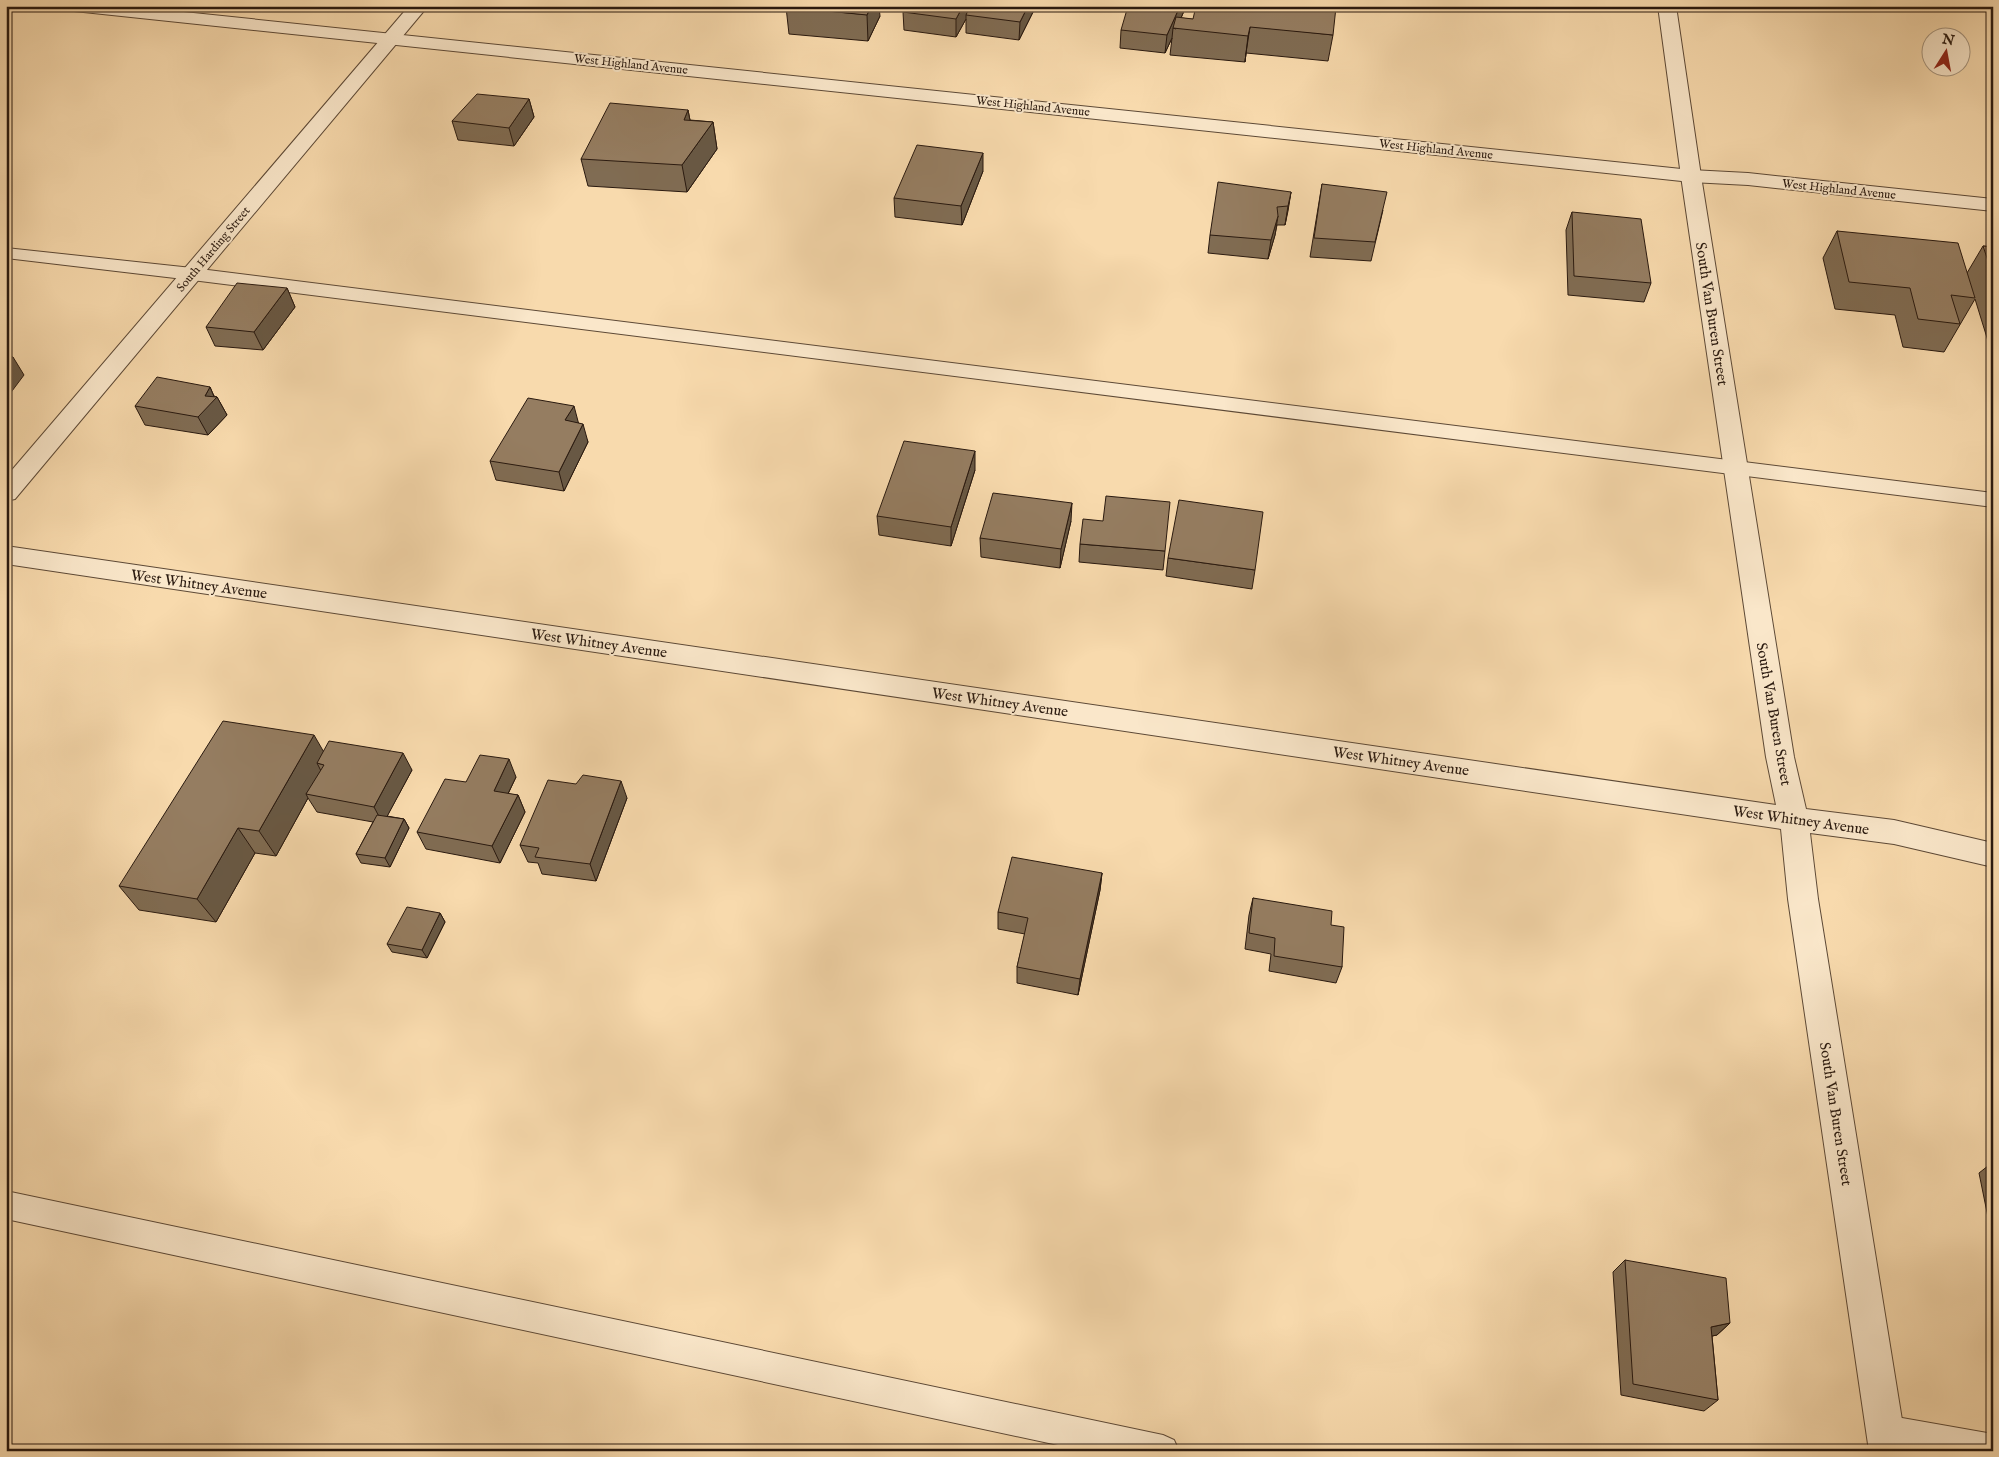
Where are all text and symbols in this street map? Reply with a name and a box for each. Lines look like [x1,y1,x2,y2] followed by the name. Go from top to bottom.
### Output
[1922,28,1972,78] north arrow
[1940,30,1956,50] text: N
[573,51,689,78] street label: West Highland Avenue
[975,93,1091,120] street label: West Highland Avenue
[1378,136,1494,163] street label: West Highland Avenue
[1781,176,1897,203] street label: West Highland Avenue
[173,204,253,295] street label: South Harding Street
[1691,241,1732,387] street label: South Van Buren Street
[129,566,268,603] street label: West Whitney Avenue
[529,625,668,662] street label: West Whitney Avenue
[1752,641,1795,787] street label: South Van Buren Street
[930,684,1069,721] street label: West Whitney Avenue
[1331,743,1470,780] street label: West Whitney Avenue
[1731,802,1870,839] street label: West Whitney Avenue
[1815,1041,1856,1187] street label: South Van Buren Street

